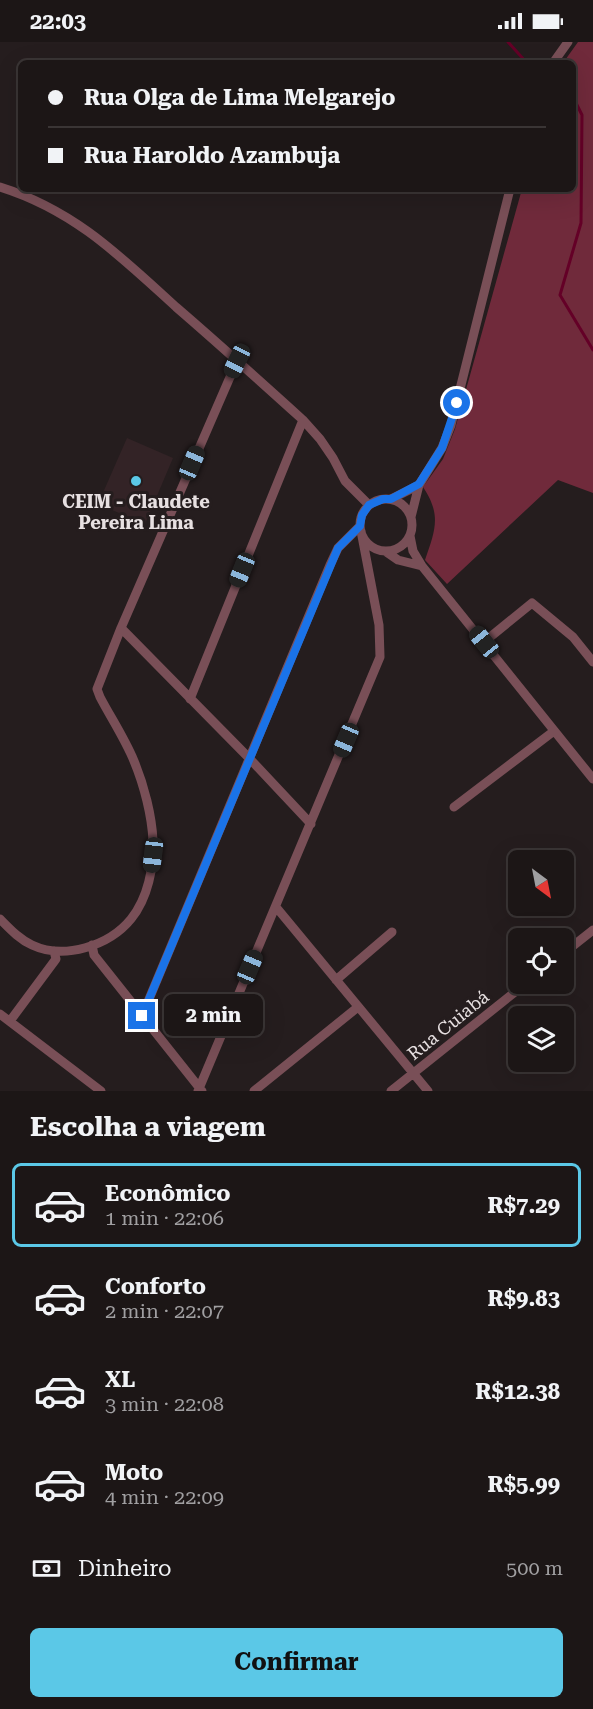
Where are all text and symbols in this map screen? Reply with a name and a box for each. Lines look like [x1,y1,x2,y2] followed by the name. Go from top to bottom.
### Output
[30,9,86,34] text: 22:03
[84,85,395,110] text: Rua Olga de Lima Melgarejo
[84,143,340,168] text: Rua Haroldo Azambuja
[221,341,253,381] car
[443,389,470,416] route start
[177,443,207,483] car
[129,474,143,488] marker: CEIM - Claudete Pereira Lima
[62,491,210,533] place label: CEIM - Claudete Pereira Lima
[227,550,257,590] car
[466,622,502,662] car
[331,720,361,760] car
[142,836,164,874] car
[508,850,574,916] north arrow
[508,850,574,1072] map controls
[508,928,574,994] button: locate
[235,947,265,987] car
[403,986,493,1064] street label: Rua Cuiabá
[163,995,262,1037] callout: 2 min
[128,1002,155,1029] route end
[186,1003,241,1027] text: 2 min
[508,1006,574,1072] button: layers
[30,1111,266,1143] text: Escolha a viagem
[33,1178,87,1232] icon: car
[105,1181,231,1206] text: Econômico
[487,1193,560,1218] text: R$7.29
[105,1206,224,1230] text: 1 min · 22:06
[33,1271,87,1325] icon: car
[105,1274,206,1299] text: Conforto
[487,1286,560,1311] text: R$9.83
[105,1299,224,1323] text: 2 min · 22:07
[33,1364,87,1418] icon: car
[105,1367,135,1392] text: XL
[475,1379,560,1404] text: R$12.38
[105,1392,224,1416] text: 3 min · 22:08
[33,1457,87,1511] icon: car
[105,1460,163,1485] text: Moto
[487,1472,560,1497] text: R$5.99
[105,1485,224,1509] text: 4 min · 22:09
[30,1552,63,1585] icon: cash
[78,1556,172,1581] text: Dinheiro
[506,1556,563,1580] text: 500 m
[30,1628,563,1697] button: Confirmar

